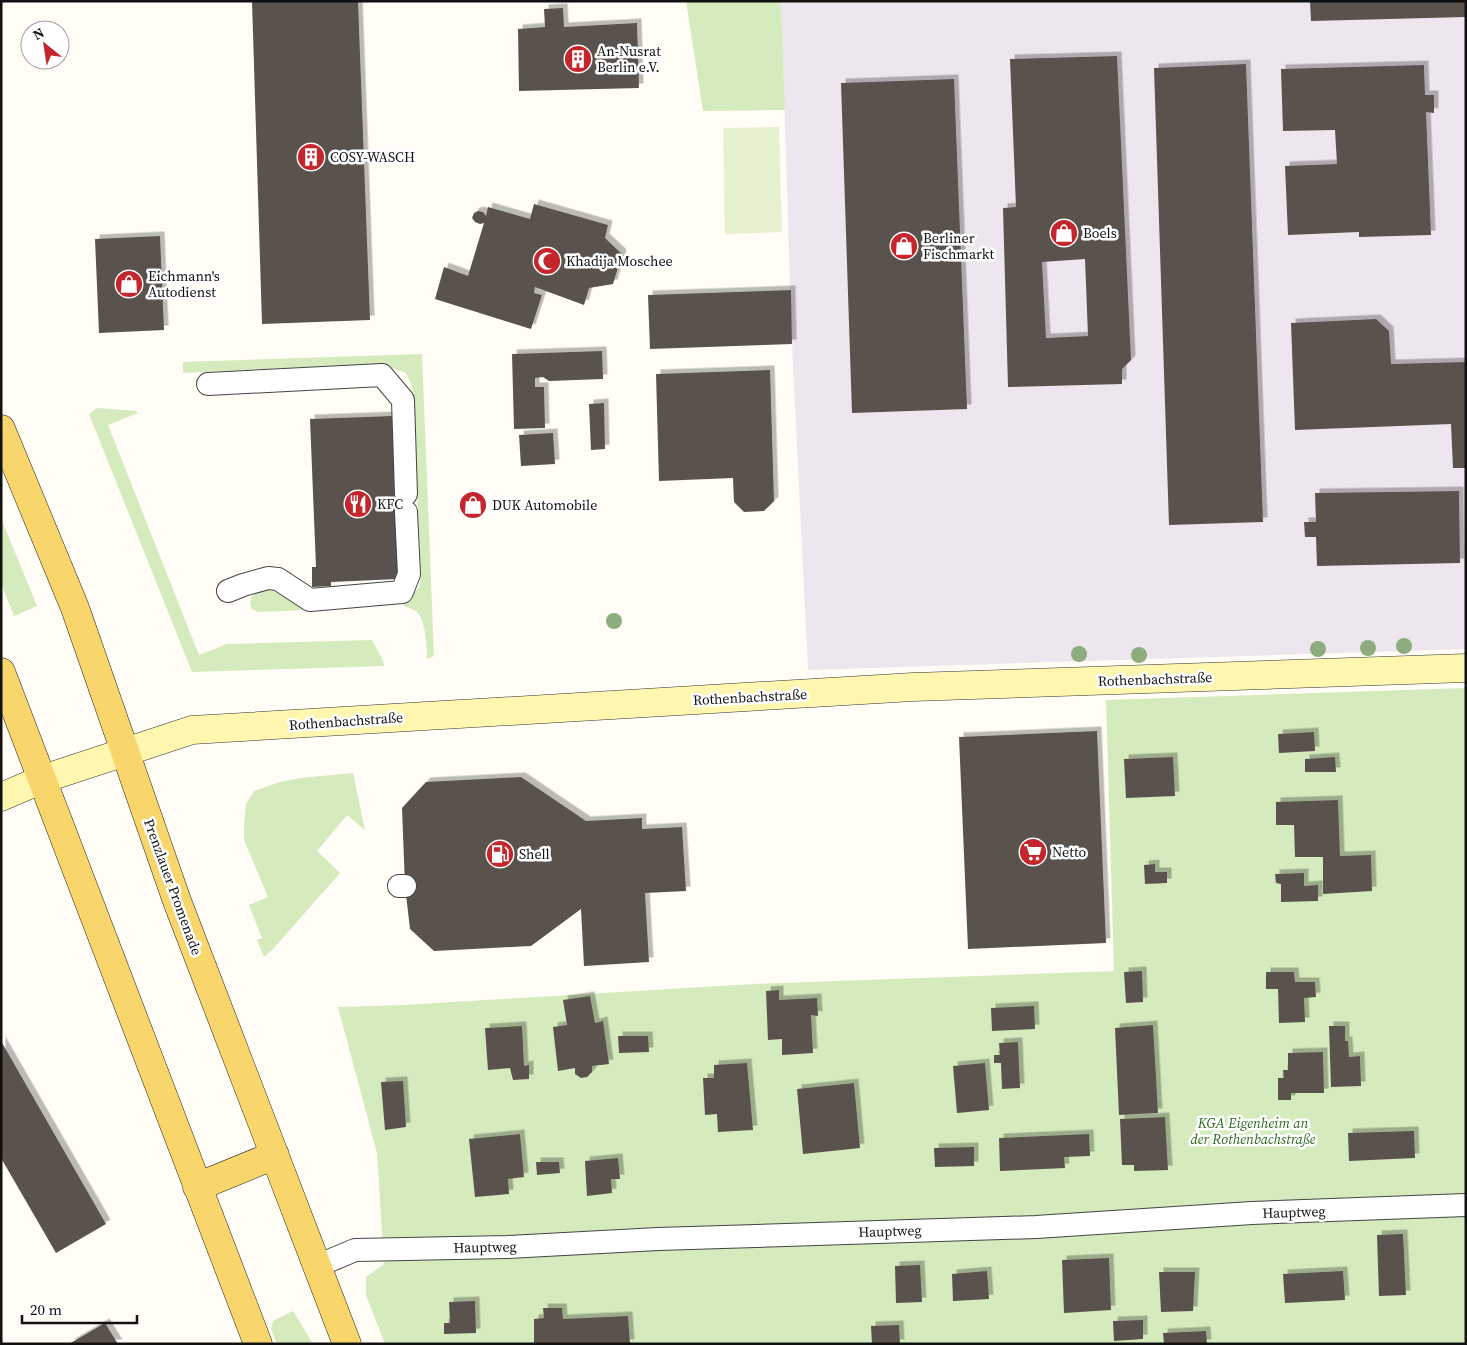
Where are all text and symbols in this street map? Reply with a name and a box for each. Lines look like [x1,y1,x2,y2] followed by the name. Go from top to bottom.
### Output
[20,20,70,70] north arrow
[29,23,48,45] text: N
[597,41,661,77] place label: An-Nusrat Berlin e.V.
[563,44,593,74] building icon: An-Nusrat Berlin e.V.
[296,142,326,172] building icon: COSY-WASCH
[330,147,415,167] place label: COSY-WASCH
[1049,218,1079,248] shop icon: Boels
[1083,223,1117,243] place label: Boels
[923,228,994,264] place label: Berliner Fischmarkt
[889,231,919,261] shop icon: Berliner Fischmarkt
[532,246,562,276] mosque icon: Khadija Moschee
[566,251,673,271] place label: Khadija Moschee
[148,266,220,302] place label: Eichmann's Autodienst
[114,269,144,299] shop icon: Eichmann's Autodienst
[343,489,373,519] restaurant icon: KFC
[458,490,488,520] shop icon: DUK Automobile
[377,494,403,514] place label: KFC
[492,495,597,515] place label: DUK Automobile
[1098,667,1212,691] street label: Rothenbachstraße
[692,684,808,710] street label: Rothenbachstraße
[288,707,404,735] street label: Rothenbachstraße
[139,816,207,958] street label: Prenzlauer Promenade
[1018,837,1048,867] supermarket icon: Netto
[485,839,515,869] fuel station icon: Shell
[1052,842,1086,862] place label: Netto
[519,844,550,864] place label: Shell
[1190,1113,1316,1149] park label: KGA Eigenheim an der Rothenbachstraße
[1262,1201,1326,1223] street label: Hauptweg
[858,1220,922,1242] street label: Hauptweg
[453,1236,517,1258] street label: Hauptweg
[22,1292,138,1324] scale bar
[30,1299,62,1320] text: 20 m

